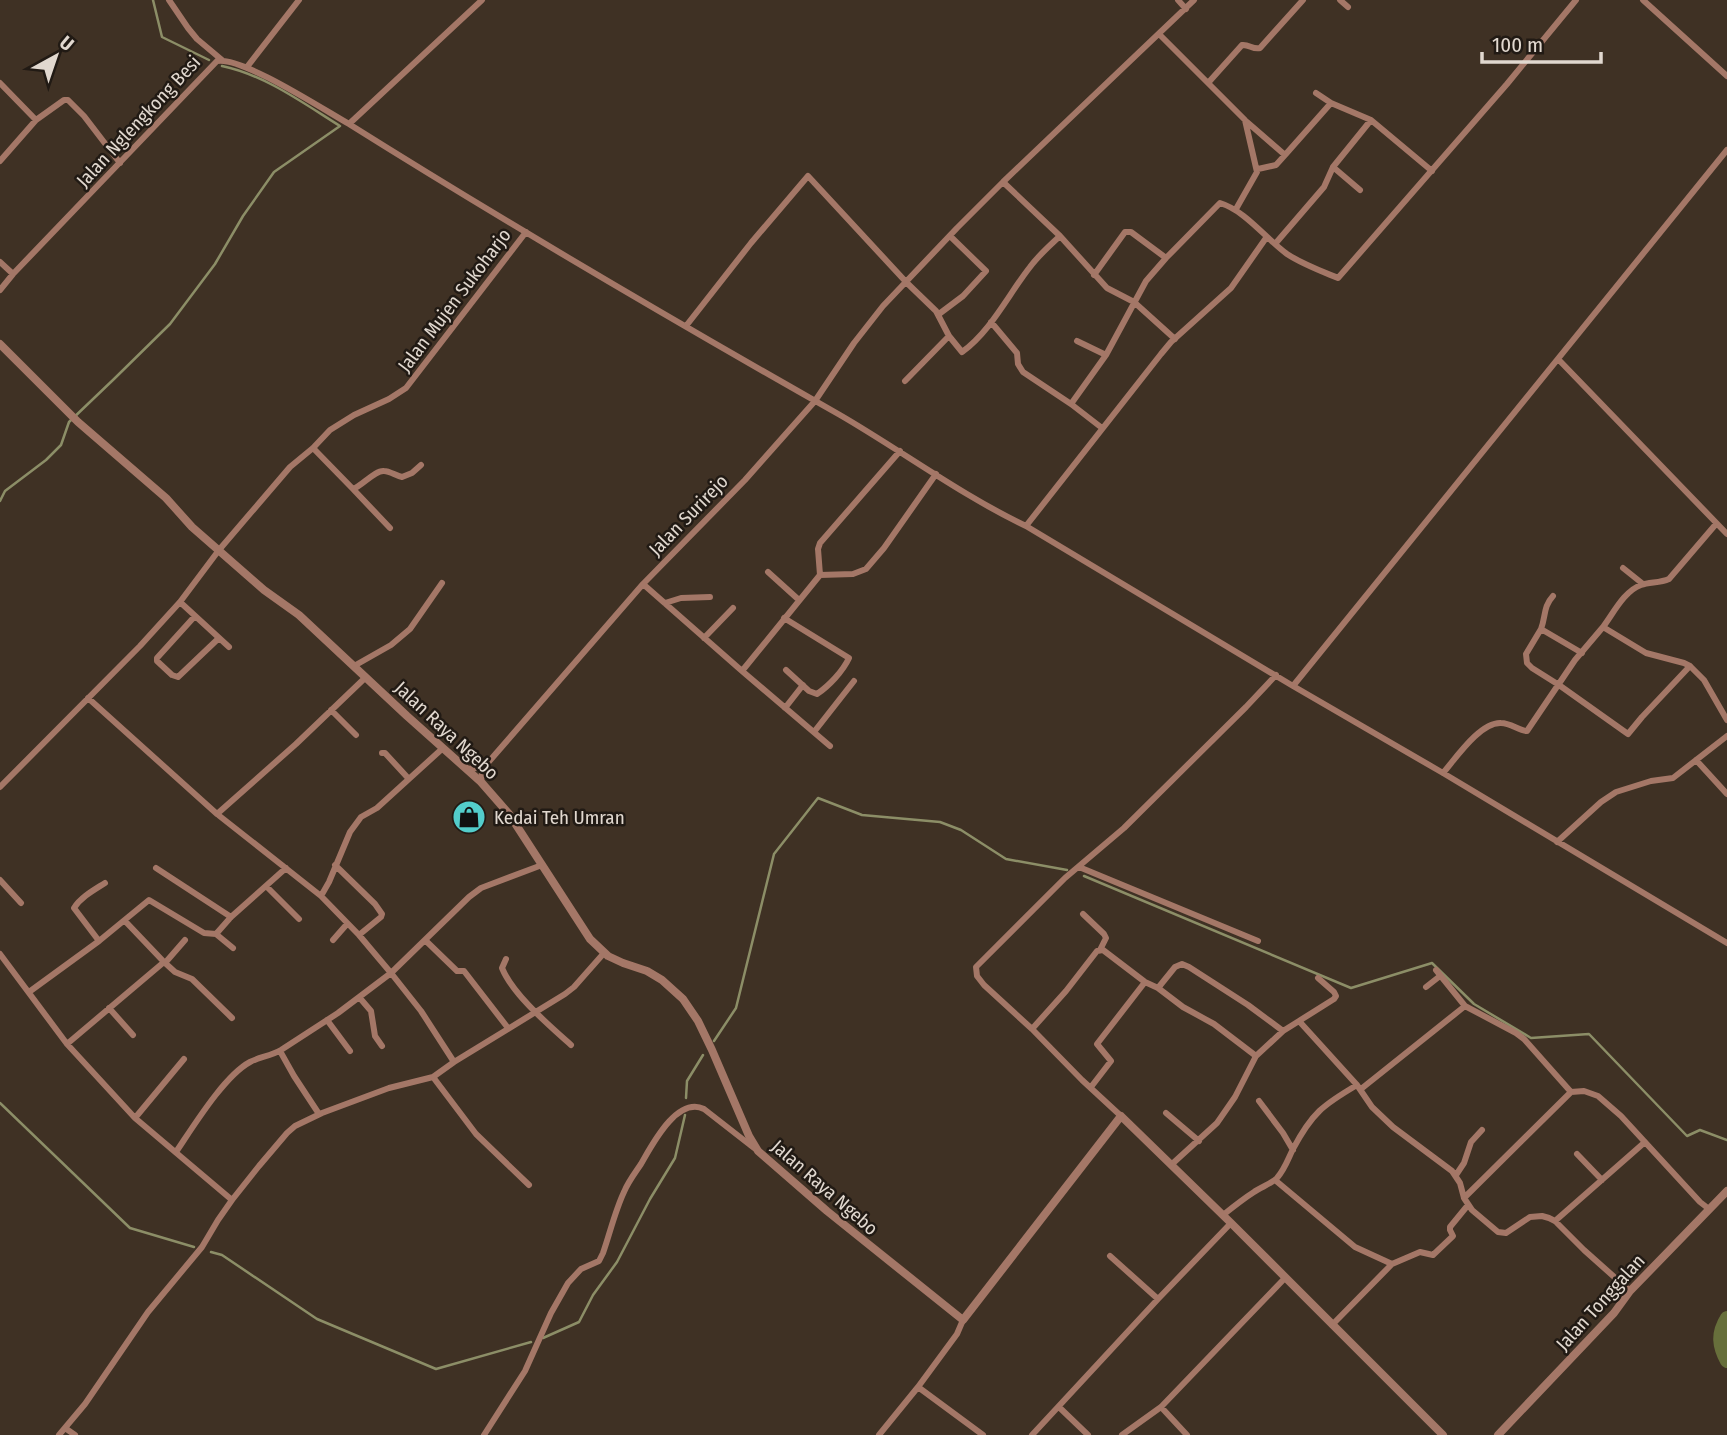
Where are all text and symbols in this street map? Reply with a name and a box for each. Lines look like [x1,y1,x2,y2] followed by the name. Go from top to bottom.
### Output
[21,21,91,91] north arrow
[1482,21,1601,65] scale bar
[55,31,78,56] text: U
[1492,32,1543,58] text: 100 m
[71,51,205,192] street label: Jalan Nglengkong Besi
[393,224,516,377] street label: Jalan Mujen Sukoharjo
[644,470,733,561] street label: Jalan Surirejo
[390,676,503,784] street label: Jalan Raya Ngebo
[450,798,488,836] shop icon: Kedai Teh Umran
[494,806,625,829] place label: Kedai Teh Umran
[767,1135,883,1240] street label: Jalan Raya Ngebo
[1551,1249,1650,1355] street label: Jalan Tonggalan

